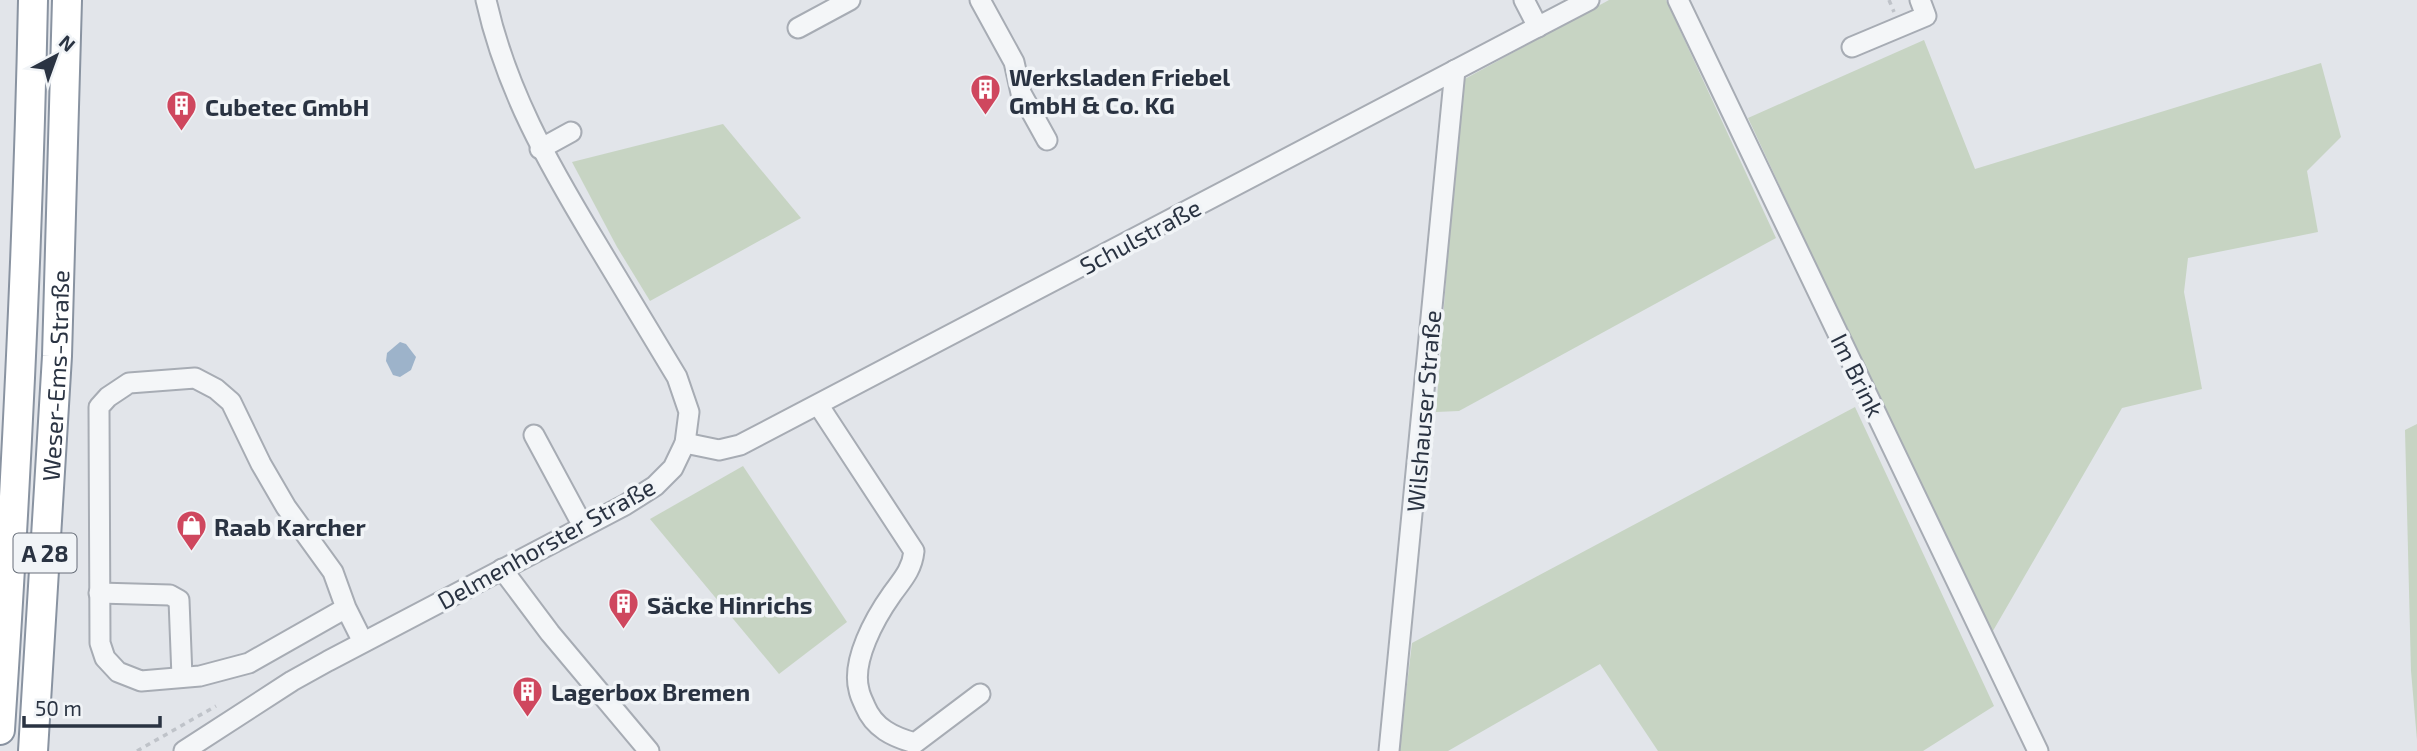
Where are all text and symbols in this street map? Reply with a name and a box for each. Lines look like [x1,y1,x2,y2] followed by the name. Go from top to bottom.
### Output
[21,21,91,91] north arrow
[55,30,80,56] text: N
[1009,62,1230,119] place label: Werksladen Friebel GmbH & Co. KG
[969,73,1003,117] building icon: Werksladen Friebel GmbH & Co. KG
[165,89,199,133] building icon: Cubetec GmbH
[205,92,369,121] place label: Cubetec GmbH
[1074,192,1206,280] street label: Schulstraße
[35,270,74,482] street label: Weser-Ems-Straße
[1400,309,1446,513] street label: Wilshauser Straße
[1825,329,1891,421] street label: Im Brink
[432,471,660,615] street label: Delmenhorster Straße
[174,509,208,553] shop icon: Raab Karcher
[214,512,366,541] place label: Raab Karcher
[14,534,76,572] road number: A 28
[607,587,641,631] building icon: Säcke Hinrichs
[647,590,813,619] place label: Säcke Hinrichs
[511,674,545,718] building icon: Lagerbox Bremen
[551,677,750,706] place label: Lagerbox Bremen
[24,684,161,728] scale bar
[35,695,82,720] text: 50 m

